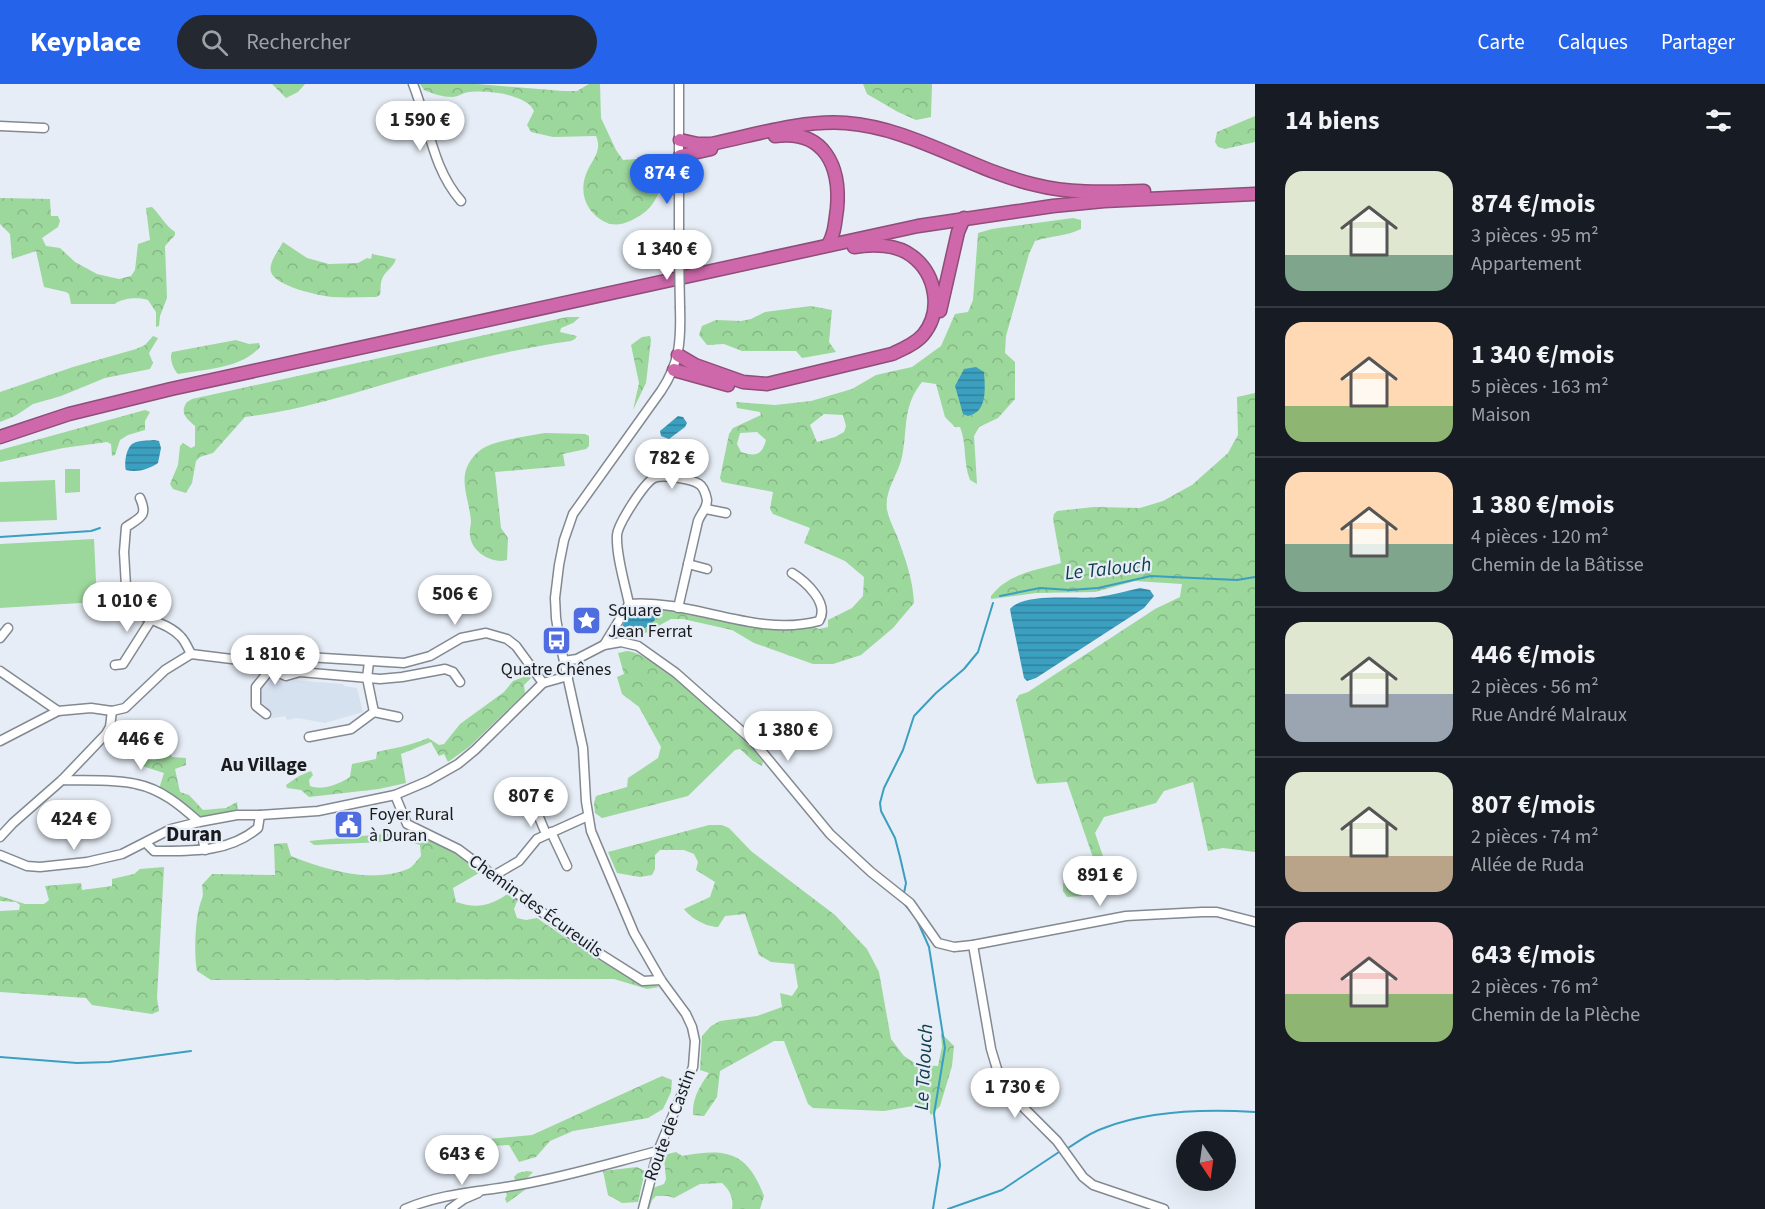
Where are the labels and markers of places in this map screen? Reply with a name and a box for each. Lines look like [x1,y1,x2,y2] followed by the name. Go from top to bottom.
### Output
[365,101,475,152] pin: 1 590 €
[625,154,709,205] pin: 874 €
[612,230,722,281] pin: 1 340 €
[630,439,714,490] pin: 782 €
[413,575,497,626] pin: 506 €
[72,582,182,633] pin: 1 010 €
[608,598,692,644] place label: Square Jean Ferrat
[571,604,603,636] place icon: Square Jean Ferrat
[540,624,572,656] bus stop icon: Quatre Chênes
[220,635,330,686] pin: 1 810 €
[501,657,611,682] place label: Quatre Chênes
[733,711,843,762] pin: 1 380 €
[99,720,183,771] pin: 446 €
[489,777,573,828] pin: 807 €
[32,800,116,851] pin: 424 €
[369,802,454,848] place label: Foyer Rural à Duran
[332,808,364,840] public building icon: Foyer Rural à Duran
[1058,856,1142,907] pin: 891 €
[960,1068,1070,1119] pin: 1 730 €
[420,1135,504,1186] pin: 643 €

